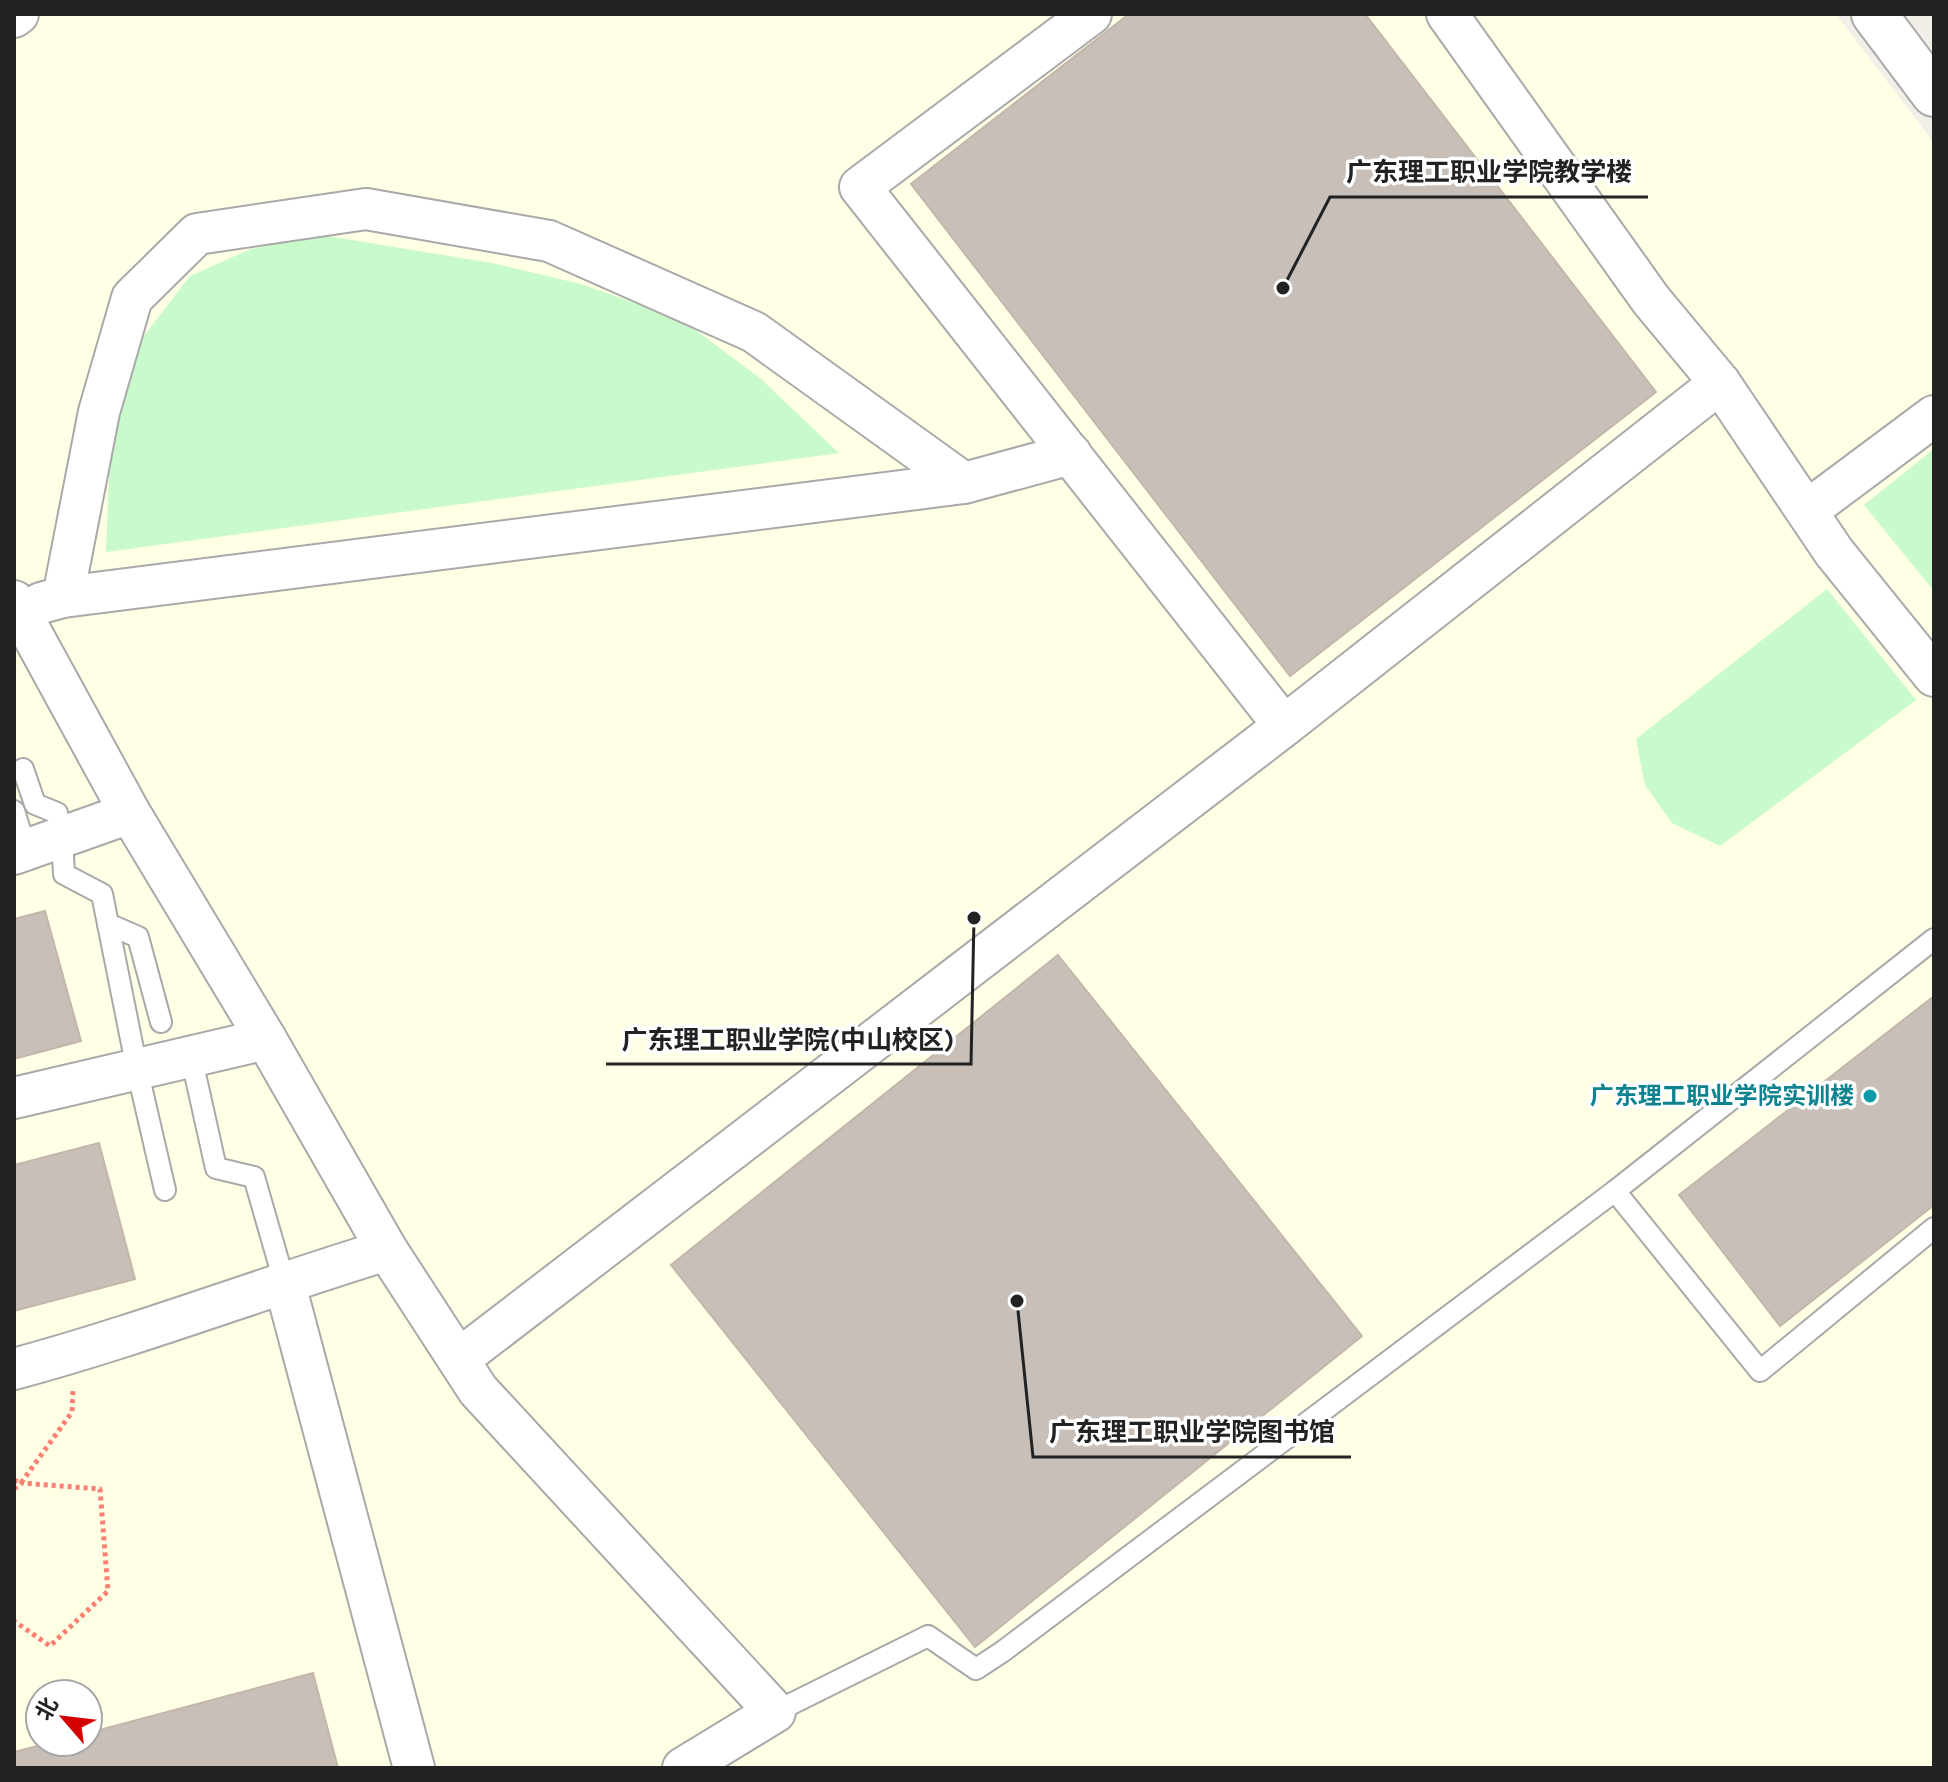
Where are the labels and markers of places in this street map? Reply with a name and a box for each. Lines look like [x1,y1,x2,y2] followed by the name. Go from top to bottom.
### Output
[1330,147,1648,197] callout: 广东理工职业学院教学楼
[606,1014,971,1064] callout: 广东理工职业学院(中山校区)
[1590,1082,1854,1110] place label: 广东理工职业学院实训楼
[1861,1087,1879,1105] marker: 广东理工职业学院实训楼
[1033,1407,1351,1457] callout: 广东理工职业学院图书馆

